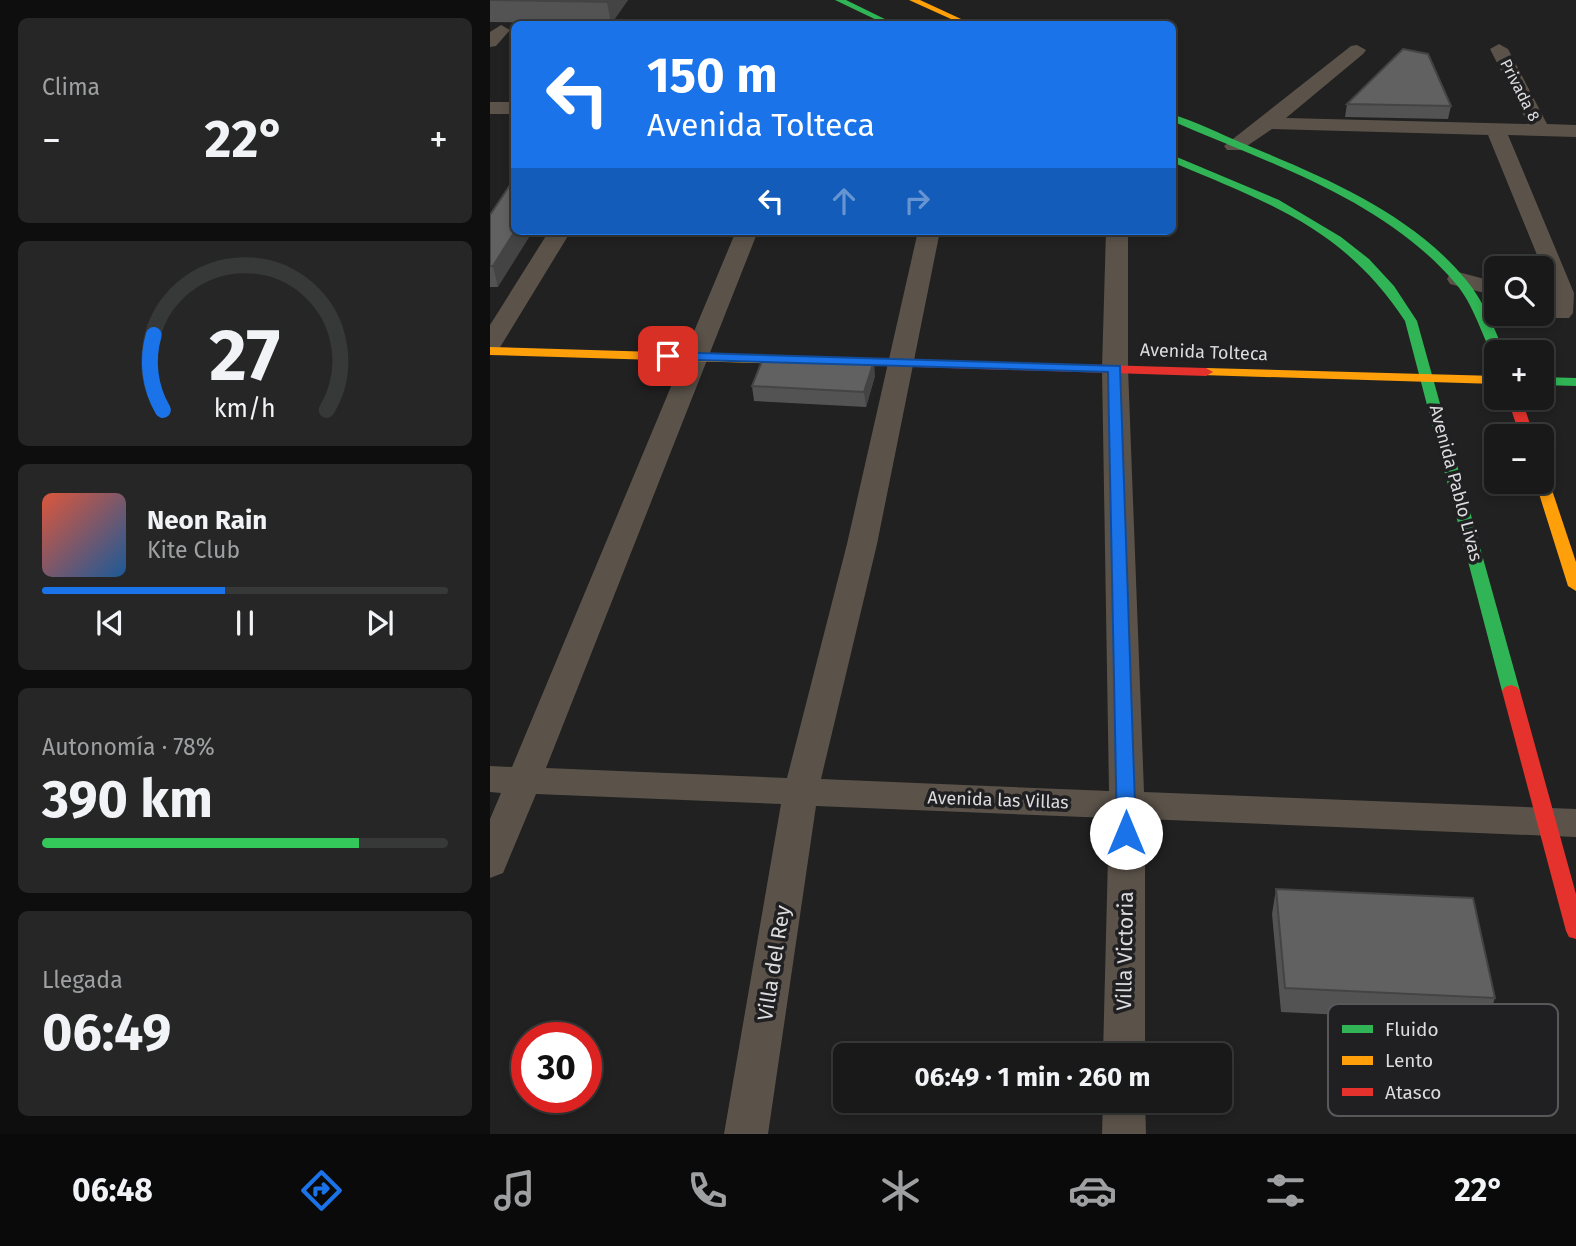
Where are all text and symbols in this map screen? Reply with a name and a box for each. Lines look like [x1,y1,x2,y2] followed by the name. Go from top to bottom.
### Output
[647,46,778,105] text: 150 m
[532,49,623,140] icon: left
[1496,56,1544,124] street label: Privada 8
[42,73,100,101] text: Clima
[647,106,875,144] text: Avenida Tolteca
[205,108,285,171] text: 22°
[42,117,61,163] text: −
[429,117,448,163] text: +
[752,182,790,220] icon: left
[825,182,863,220] icon: ahead
[898,182,936,220] icon: right
[1484,256,1554,494] map controls
[1484,256,1554,326] button: search
[210,312,280,399] text: 27
[638,326,698,386] pin
[649,337,687,375] icon: arrive
[1140,339,1268,365] street label: Avenida Tolteca
[1484,340,1554,410] button: +
[214,394,276,424] text: km/h
[1425,402,1487,564] street label: Avenida Pablo Livas
[1484,424,1554,494] button: −
[147,505,267,536] text: Neon Rain
[147,536,240,564] text: Kite Club
[91,604,129,642] icon: previous
[226,604,264,642] icon: pause
[361,604,399,642] icon: next
[42,733,215,761] text: Autonomía · 78%
[42,768,213,831] text: 390 km
[927,787,1069,813] street label: Avenida las Villas
[1089,796,1163,870] position arrow
[1111,891,1139,1011] street label: Villa Victoria
[752,903,796,1023] street label: Villa del Rey
[42,966,123,994] text: Llegada
[42,1001,171,1064] text: 06:49
[1328,1004,1558,1116] legend
[1385,1018,1439,1041] text: Fluido
[511,1022,602,1113] speed limit sign: 30
[1385,1049,1433,1072] text: Lento
[915,1062,1150,1093] text: 06:49 · 1 min · 260 m
[1385,1081,1441,1104] text: Atasco
[297,1166,346,1215] icon: directions
[490,1166,539,1215] icon: music
[683,1166,732,1215] icon: phone
[876,1166,925,1215] icon: climate
[1068,1166,1117,1215] icon: car
[1261,1166,1310,1215] icon: filters
[72,1171,153,1209] text: 06:48
[1454,1171,1504,1209] text: 22°

